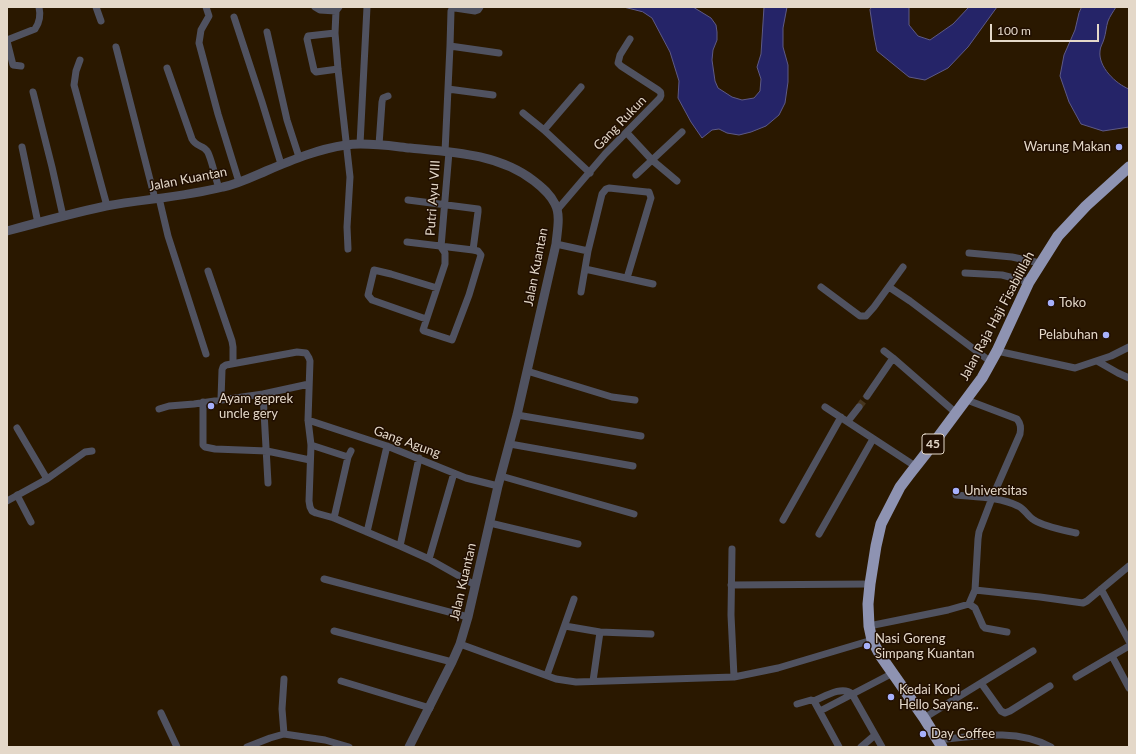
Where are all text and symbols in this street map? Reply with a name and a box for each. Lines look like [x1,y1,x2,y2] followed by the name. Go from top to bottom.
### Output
[992,16,1101,42] scale bar
[997,23,1031,38] text: 100 m
[590,93,650,153] street label: Gang Rukun
[1024,139,1111,155] place label: Warung Makan
[1114,142,1124,152] marker: Warung Makan
[423,160,443,236] street label: Putri Ayu VIII
[148,164,228,194] street label: Jalan Kuantan
[521,227,551,307] street label: Jalan Kuantan
[956,249,1038,383] street label: Jalan Raja Haji Fisabilillah
[1059,295,1086,311] place label: Toko
[1046,298,1056,308] marker: Toko
[1039,327,1098,343] place label: Pelabuhan
[1101,330,1111,340] marker: Pelabuhan
[219,391,293,422] place label: Ayam geprek uncle gery
[206,401,216,411] marker: Ayam geprek uncle gery
[371,423,443,461] street label: Gang Agung
[922,434,944,454] road number: 45
[964,483,1027,499] place label: Universitas
[951,486,961,496] marker: Universitas
[446,542,480,622] street label: Jalan Kuantan
[875,631,974,662] place label: Nasi Goreng Simpang Kuantan
[862,641,872,651] marker: Nasi Goreng Simpang Kuantan
[899,682,979,713] place label: Kedai Kopi Hello Sayang..
[886,692,896,702] marker: Kedai Kopi Hello Sayang..
[931,726,995,742] place label: Day Coffee
[918,729,928,739] marker: Day Coffee

